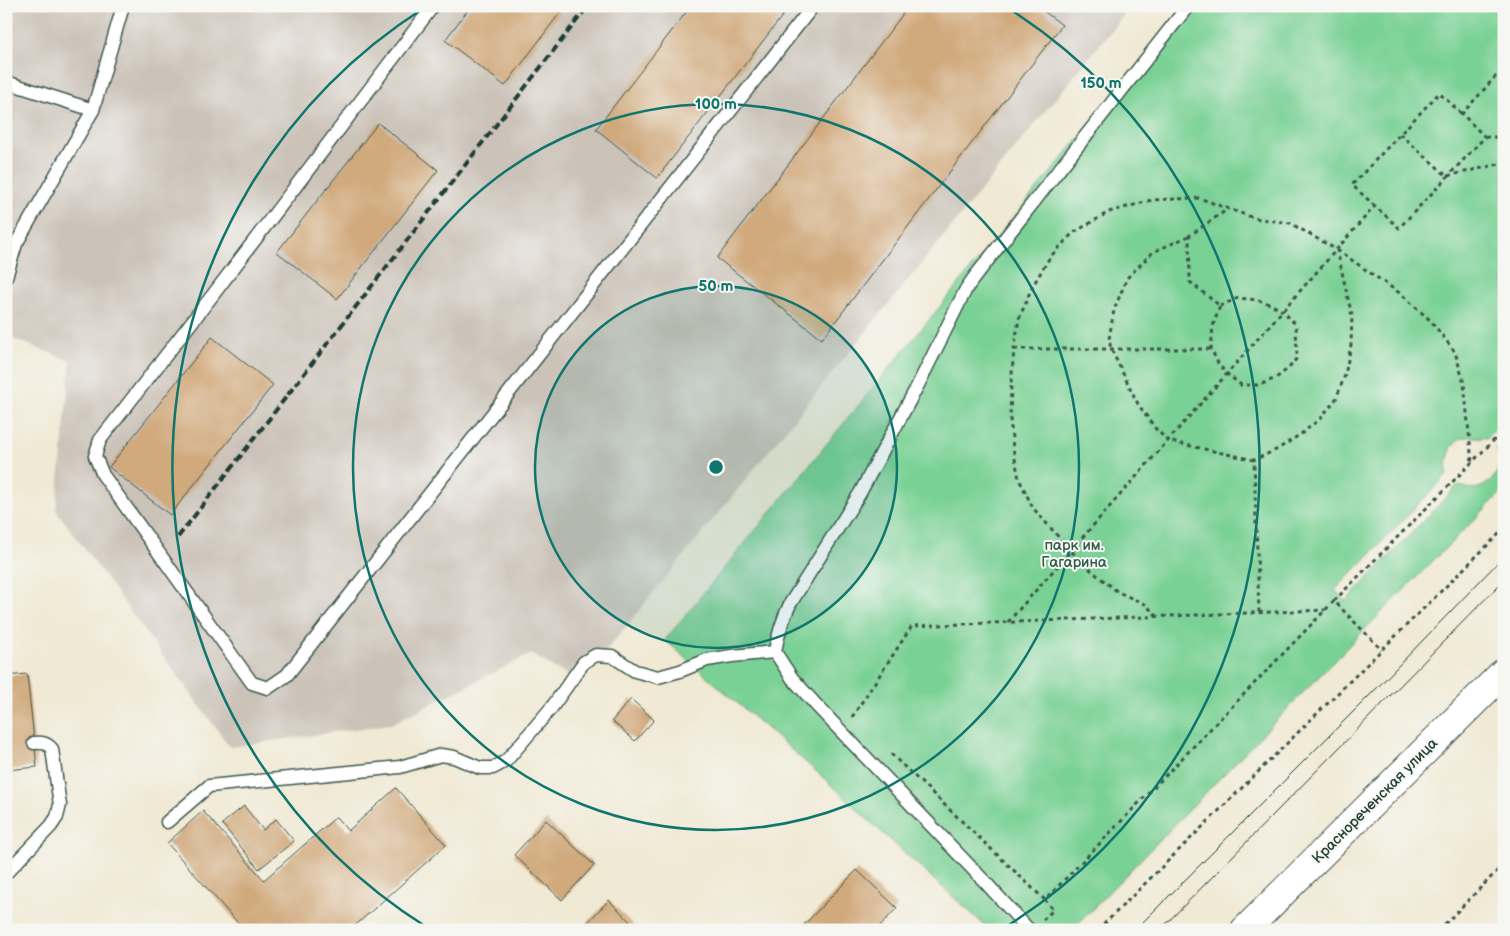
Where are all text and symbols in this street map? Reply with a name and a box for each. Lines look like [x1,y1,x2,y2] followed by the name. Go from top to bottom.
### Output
[1080,74,1122,93] text: 150 m
[695,95,737,114] text: 100 m
[699,277,734,296] text: 50 m
[707,458,725,476] centre of rings
[1041,536,1107,572] park label: парк им. Гагарина
[1308,734,1442,868] street label: Краснореченская улица

